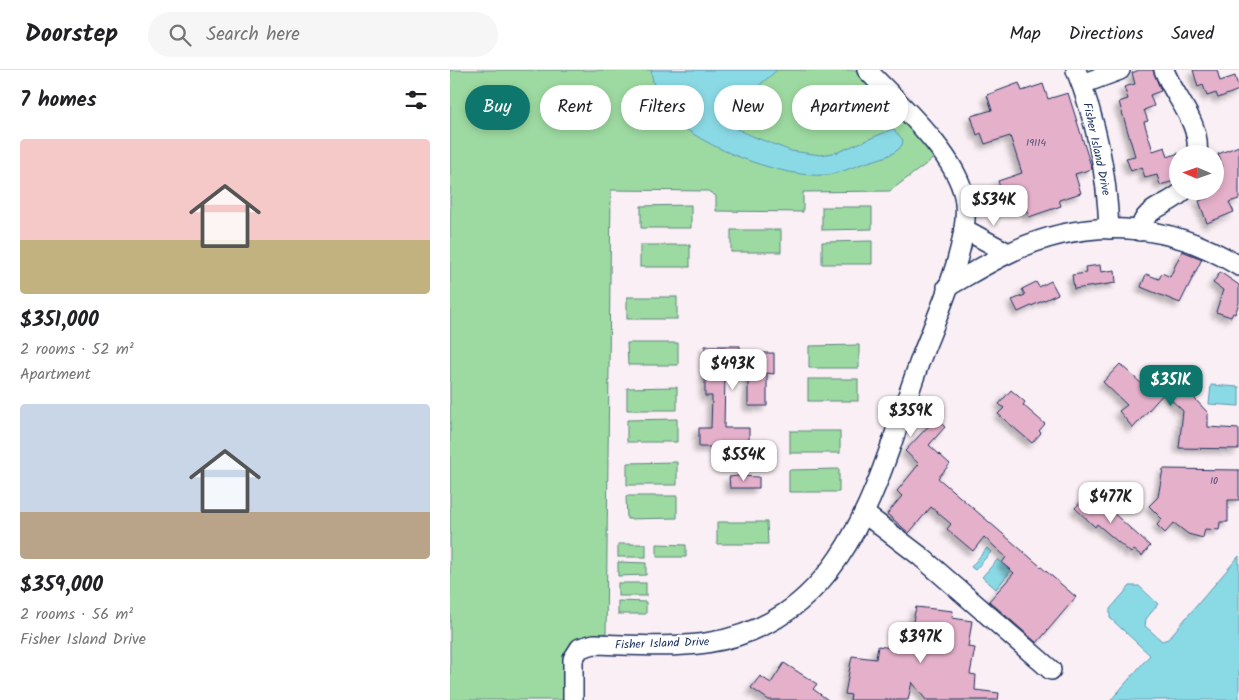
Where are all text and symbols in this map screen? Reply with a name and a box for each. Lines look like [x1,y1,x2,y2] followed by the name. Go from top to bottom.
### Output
[148,12,498,57] search box
[25,15,118,54] text: Doorstep
[206,20,300,50] text: Search here
[1009,20,1041,49] text: Map
[1069,20,1143,49] text: Directions
[1171,20,1214,49] text: Saved
[166,21,194,49] icon: search
[20,84,97,117] text: 7 homes
[465,85,530,130] chip: Buy
[540,85,611,130] chip: Rent
[621,85,704,130] chip: Filters
[714,85,782,130] chip: New
[792,85,908,130] chip: Apartment
[402,86,430,114] icon: filters
[1077,101,1116,198] street label: Fisher Island Drive
[1026,135,1046,151] house number: 19114
[1169,145,1224,200] north arrow
[1169,145,1224,200] map controls
[180,171,270,261] icon: home
[959,184,1029,227] pin: $534K
[972,188,1016,213] text: $534K
[20,304,99,337] text: $351,000
[20,337,134,362] text: 2 rooms · 52 m²
[698,348,768,391] pin: $493K
[711,352,755,377] text: $493K
[20,362,91,387] text: Apartment
[1136,364,1206,407] pin: $351K
[1151,368,1191,393] text: $351K
[876,396,946,438] pin: $359K
[889,399,933,424] text: $359K
[180,436,270,526] icon: home
[709,440,779,482] pin: $554K
[722,443,766,468] text: $554K
[1210,473,1218,489] house number: 10
[1076,482,1146,524] pin: $477K
[1090,485,1132,510] text: $477K
[20,569,103,602] text: $359,000
[20,602,133,627] text: 2 rooms · 56 m²
[886,622,956,664] pin: $397K
[899,625,943,650] text: $397K
[20,627,146,652] text: Fisher Island Drive
[614,632,710,655] street label: Fisher Island Drive

